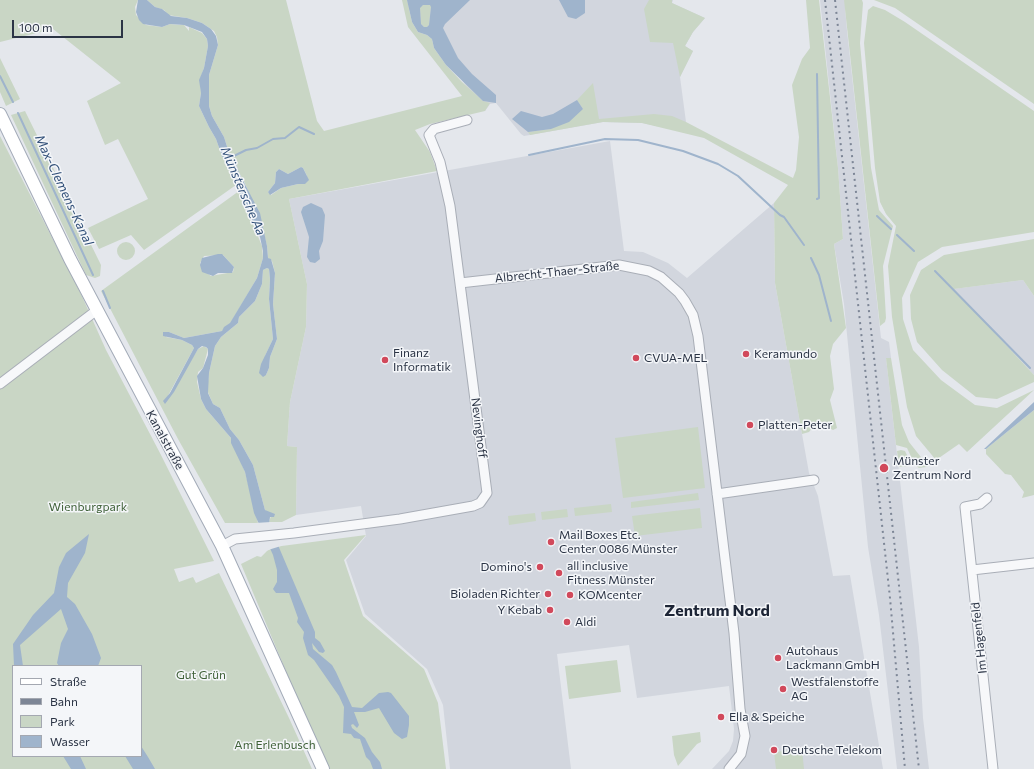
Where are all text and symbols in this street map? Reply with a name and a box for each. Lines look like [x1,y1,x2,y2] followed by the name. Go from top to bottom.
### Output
[14,12,125,38] scale bar
[19,20,53,34] text: 100 m
[31,132,97,248] water label: Max-Clemens-Kanal
[217,144,269,238] water label: Münstersche Aa
[494,258,620,286] street label: Albrecht-Thaer-Straße
[393,346,451,374] place label: Finanz Informatik
[754,347,817,361] place label: Keramundo
[741,349,751,359] marker: Keramundo
[644,351,707,365] place label: CVUA-MEL
[631,353,641,363] marker: CVUA-MEL
[380,355,390,365] marker: Finanz Informatik
[468,397,490,459] street label: Nevinghoff
[143,408,187,472] street label: Kanalstraße
[758,418,832,432] place label: Platten-Peter
[745,420,755,430] marker: Platten-Peter
[893,454,971,482] place label: Münster Zentrum Nord
[878,462,890,474] marker: Münster Zentrum Nord
[49,500,127,514] park label: Wienburgpark
[559,528,678,556] place label: Mail Boxes Etc. Center 0086 Münster
[546,537,556,547] marker: Mail Boxes Etc. Center 0086 Münster
[567,559,655,587] place label: all inclusive Fitness Münster
[481,560,532,574] place label: Domino's
[535,562,545,572] marker: Domino's
[554,568,564,578] marker: all inclusive Fitness Münster
[450,587,540,601] place label: Bioladen Richter
[578,588,642,602] place label: KOMcenter
[543,589,553,599] marker: Bioladen Richter
[565,590,575,600] marker: KOMcenter
[664,601,770,621] district label: Zentrum Nord
[968,602,990,674] street label: Im Hagenfeld
[497,603,542,617] place label: Y Kebab
[545,605,555,615] marker: Y Kebab
[575,615,596,629] place label: Aldi
[562,617,572,627] marker: Aldi
[786,644,880,672] place label: Autohaus Lackmann GmbH
[773,653,783,663] marker: Autohaus Lackmann GmbH
[12,665,142,757] legend
[176,668,226,682] park label: Gut Grün
[50,674,86,688] text: Straße
[791,675,879,703] place label: Westfalenstoffe AG
[778,684,788,694] marker: Westfalenstoffe AG
[50,694,78,708] text: Bahn
[729,710,805,724] place label: Ella & Speiche
[716,712,726,722] marker: Ella & Speiche
[50,714,75,728] text: Park
[50,734,90,748] text: Wasser
[234,738,316,752] park label: Am Erlenbusch
[782,743,882,757] place label: Deutsche Telekom
[769,745,779,755] marker: Deutsche Telekom

